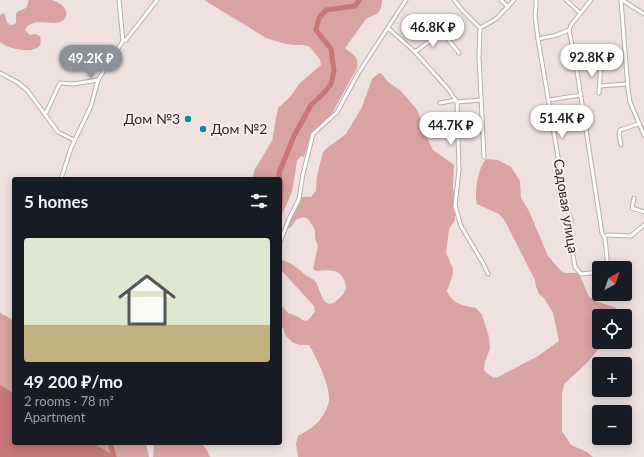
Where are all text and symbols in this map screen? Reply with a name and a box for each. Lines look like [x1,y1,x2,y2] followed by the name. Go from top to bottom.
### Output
[396,14,470,48] pin: 46.8K ₽
[410,19,456,35] text: 46.8K ₽
[555,44,629,78] pin: 92.8K ₽
[54,45,128,79] pin: 49.2K ₽
[569,49,615,65] text: 92.8K ₽
[68,50,114,66] text: 49.2K ₽
[525,105,599,139] pin: 51.4K ₽
[124,110,180,127] place label: Дом №3
[539,110,585,126] text: 51.4K ₽
[414,112,488,146] pin: 44.7K ₽
[183,114,193,124] marker: Дом №3
[428,117,474,133] text: 44.7K ₽
[211,120,267,137] place label: Дом №2
[198,124,208,134] marker: Дом №2
[551,157,582,254] street label: Садовая улица
[248,190,270,212] icon: filters
[24,191,88,212] text: 5 homes
[592,261,632,301] north arrow
[592,261,632,445] map controls
[111,264,183,336] icon: home
[592,309,632,349] button: locate
[592,357,632,397] button: +
[24,371,123,392] text: 49 200 ₽/mo
[24,393,114,409] text: 2 rooms · 78 m²
[592,405,632,445] button: −
[24,409,85,425] text: Apartment

